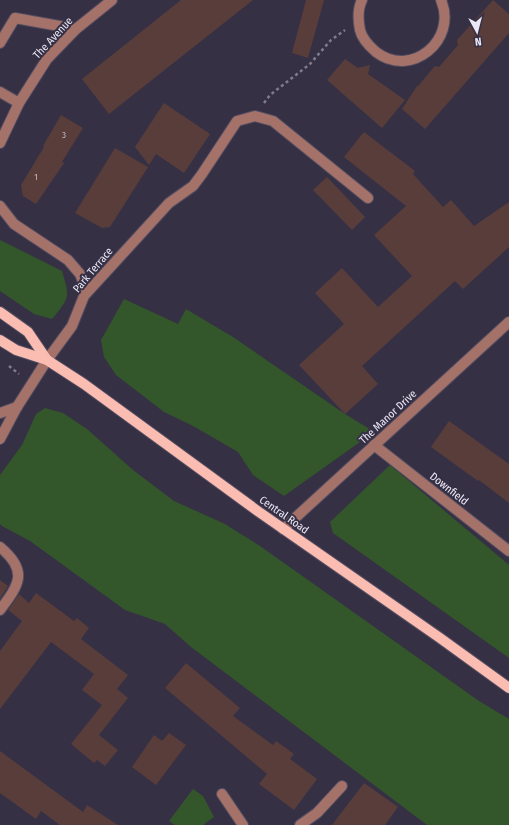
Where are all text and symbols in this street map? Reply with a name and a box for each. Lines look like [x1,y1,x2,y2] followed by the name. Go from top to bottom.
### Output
[457,12,497,52] north arrow
[31,15,75,61] street label: The Avenue
[474,35,482,48] text: N
[62,130,66,140] house number: 3
[34,172,38,182] house number: 1
[70,245,116,295] street label: Park Terrace
[357,387,419,447] street label: The Manor Drive
[427,470,471,508] street label: Downfield
[257,493,311,537] street label: Central Road

